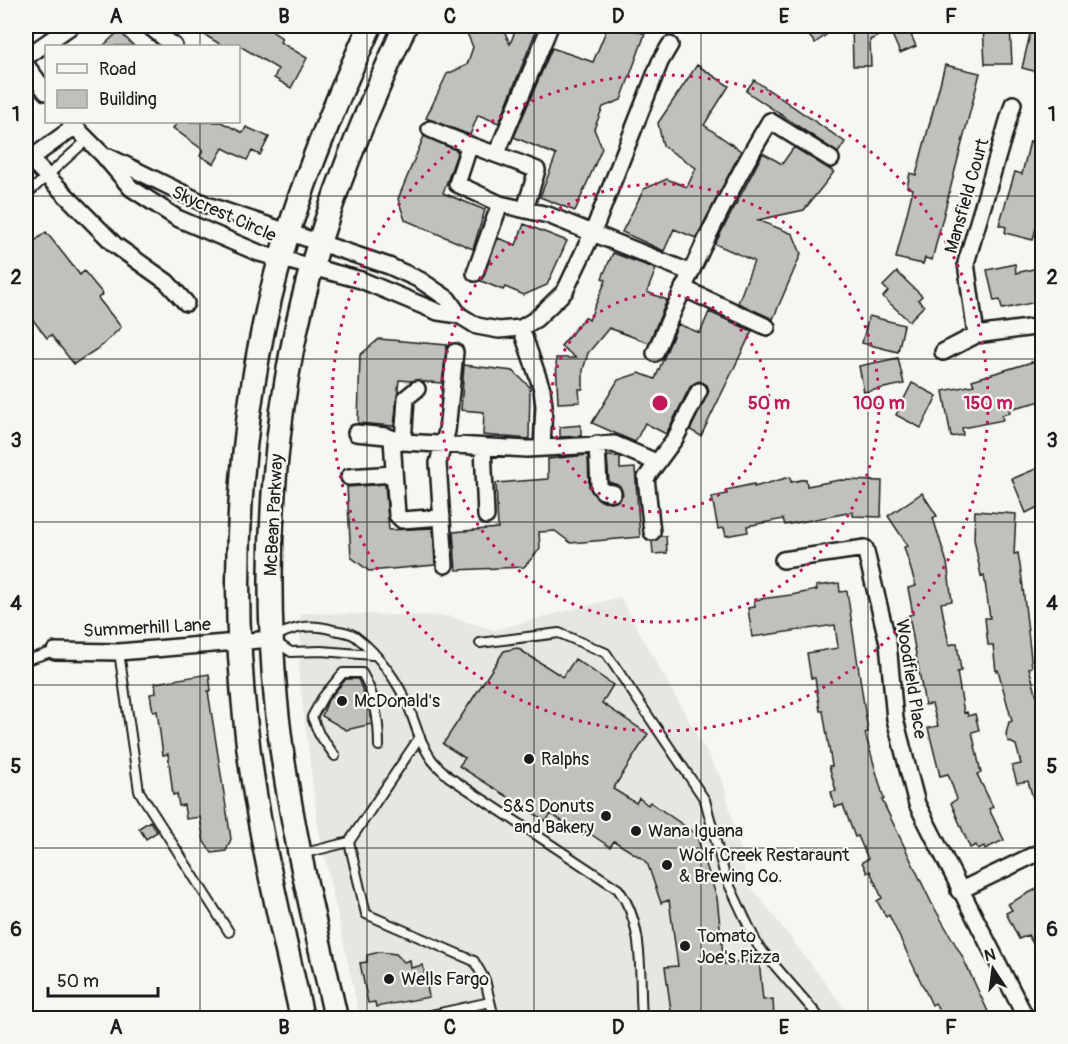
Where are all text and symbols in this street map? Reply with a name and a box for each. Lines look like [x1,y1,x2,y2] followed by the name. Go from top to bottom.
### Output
[110,4,123,29] text: A
[278,4,290,29] text: B
[444,4,456,29] text: C
[612,4,625,29] text: D
[779,4,790,29] text: E
[945,4,957,29] text: F
[45,45,240,123] legend
[99,58,136,81] text: Road
[99,88,157,111] text: Building
[12,102,20,127] text: 1
[1048,102,1056,127] text: 1
[940,135,995,256] street label: Mansfield Court
[168,181,280,247] street label: Skycrest Circle
[10,265,22,290] text: 2
[1046,265,1058,290] text: 2
[748,392,790,415] text: 50 m
[853,392,905,415] text: 100 m
[964,392,1013,415] text: 150 m
[650,393,670,413] centre of rings
[10,428,22,453] text: 3
[1046,428,1058,453] text: 3
[259,453,289,577] street label: McBean Parkway
[10,591,22,616] text: 4
[1046,591,1058,616] text: 4
[83,613,211,643] street label: Summerhill Lane
[890,618,932,740] street label: Woodfield Place
[354,690,440,713] place label: McDonald's
[335,694,349,708] marker: McDonald's
[541,748,589,771] place label: Ralphs
[522,752,536,766] marker: Ralphs
[11,754,22,779] text: 5
[1047,754,1058,779] text: 5
[503,795,594,839] place label: S&S Donuts and Bakery
[599,809,613,823] marker: S&S Donuts and Bakery
[648,820,743,843] place label: Wana Iguana
[629,824,643,838] marker: Wana Iguana
[679,844,850,888] place label: Wolf Creek Restaraunt & Brewing Co.
[660,858,674,872] marker: Wolf Creek Restaraunt & Brewing Co.
[10,917,22,942] text: 6
[1046,917,1058,942] text: 6
[697,925,780,969] place label: Tomato Joe's Pizza
[678,939,692,953] marker: Tomato Joe's Pizza
[963,939,1023,999] north arrow
[982,944,998,966] text: N
[48,960,158,998] scale bar
[401,968,489,991] place label: Wells Fargo
[57,970,99,993] text: 50 m
[382,972,396,986] marker: Wells Fargo
[110,1015,123,1040] text: A
[278,1015,290,1040] text: B
[444,1015,456,1040] text: C
[612,1015,625,1040] text: D
[779,1015,790,1040] text: E
[945,1015,957,1040] text: F

